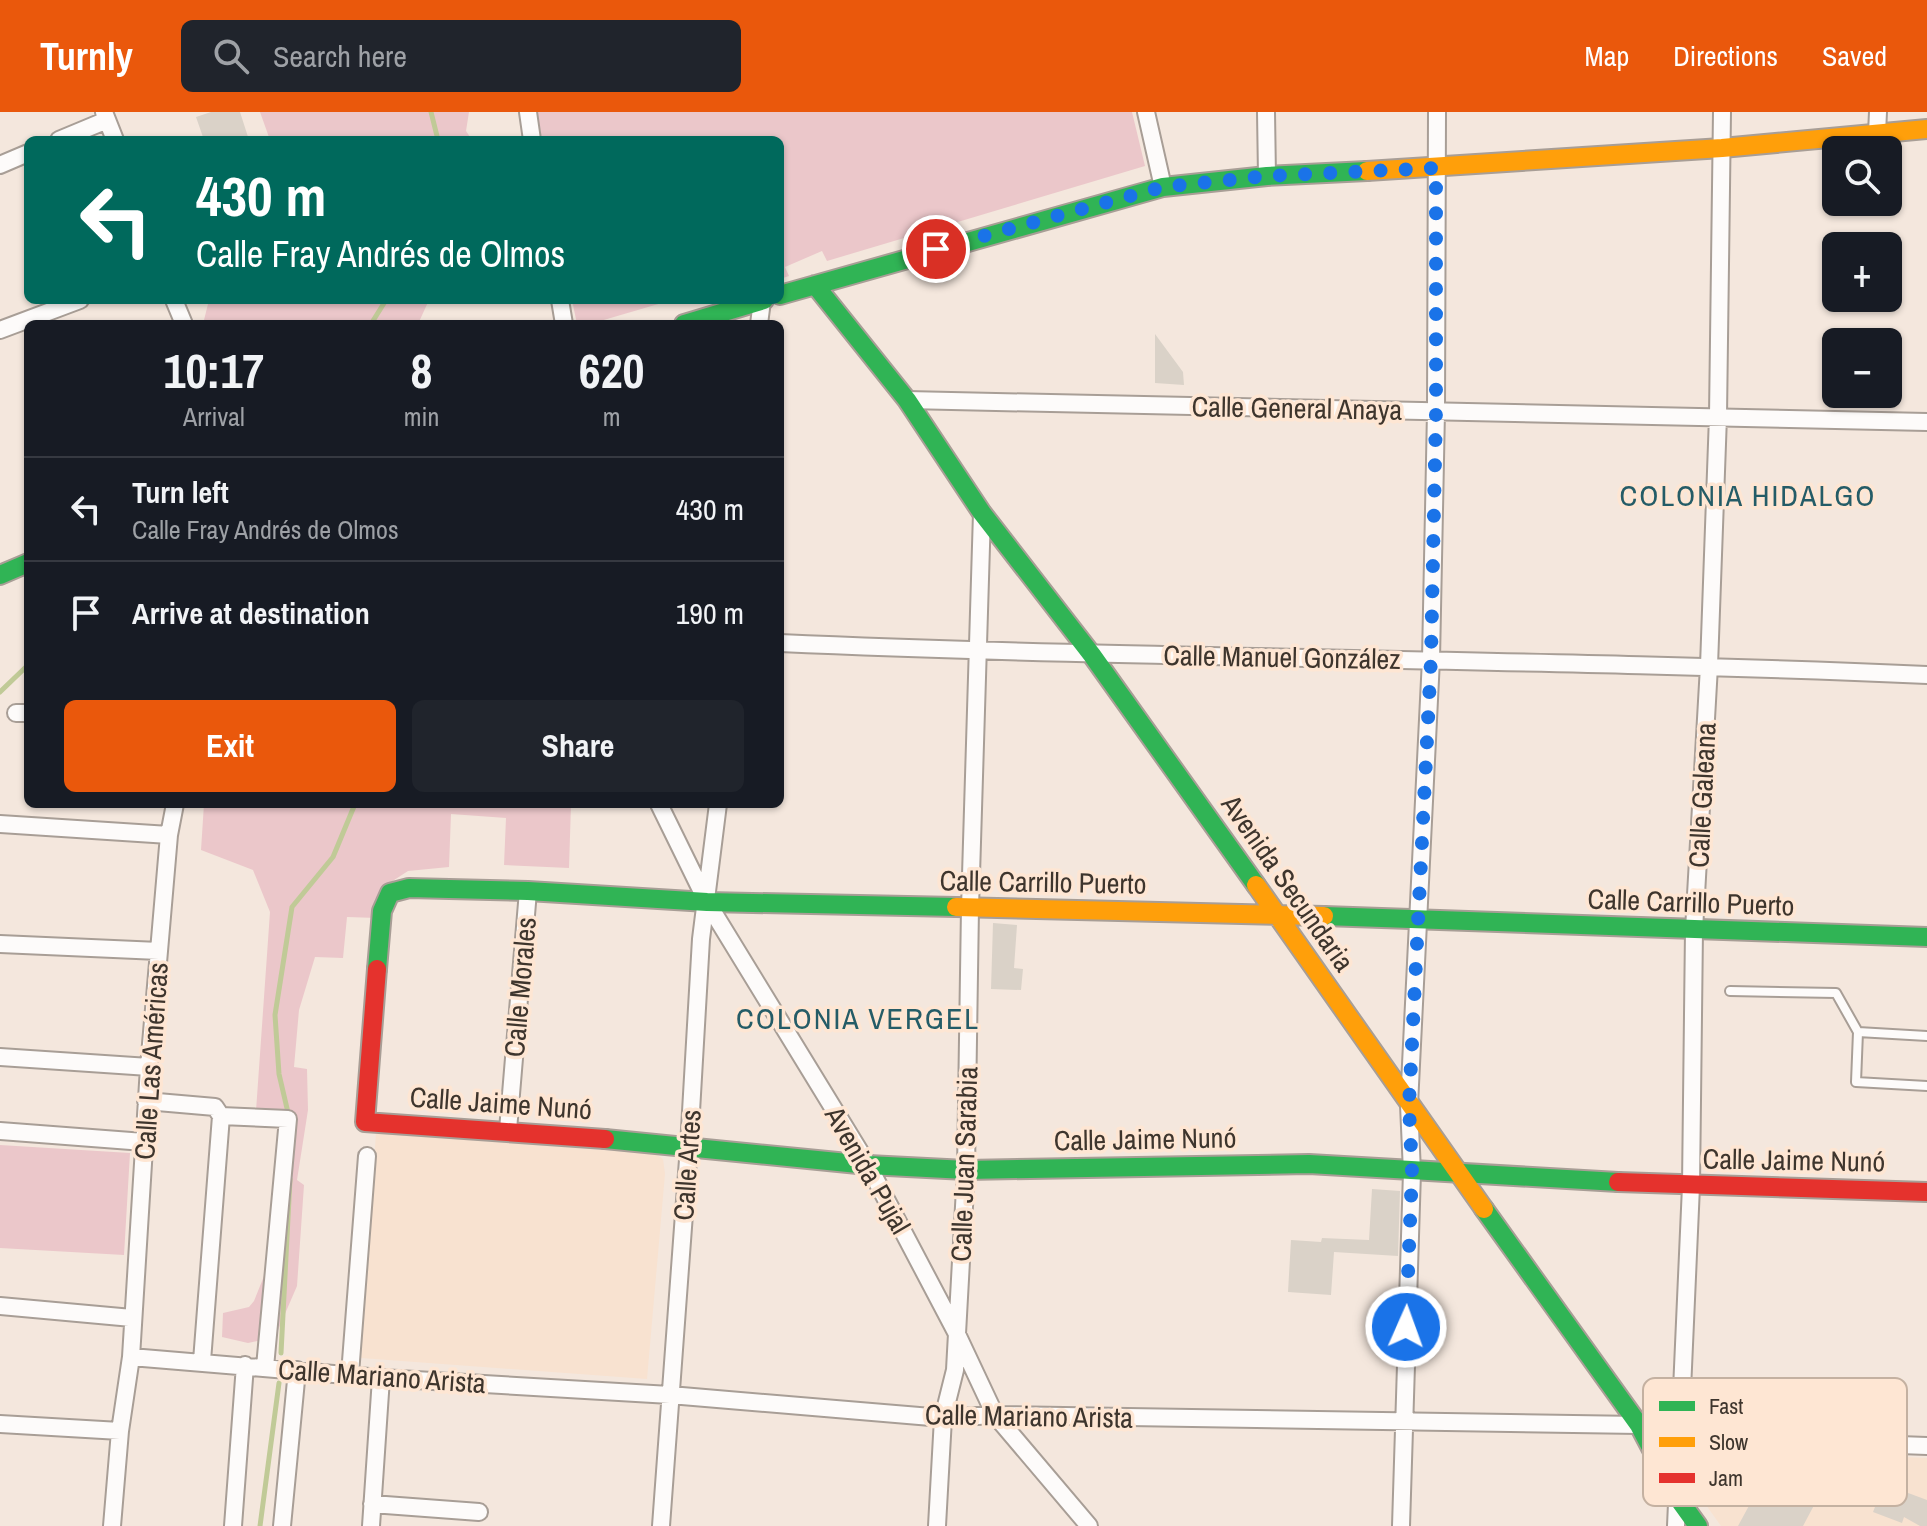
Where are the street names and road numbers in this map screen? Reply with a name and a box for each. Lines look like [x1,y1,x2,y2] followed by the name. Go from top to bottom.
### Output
[1191,387,1403,429] street label: Calle General Anaya
[1163,636,1401,678] street label: Calle Manuel González
[1679,721,1725,869] street label: Calle Galeana
[1212,786,1363,979] street label: Avenida Secundaria
[939,861,1147,903] street label: Calle Carrillo Puerto
[1587,879,1795,925] street label: Calle Carrillo Puerto
[495,915,545,1059] street label: Calle Morales
[125,961,177,1161] street label: Calle Las Américas
[942,1066,986,1262] street label: Calle Juan Sarabia
[409,1078,593,1128] street label: Calle Jaime Nunó
[816,1098,920,1241] street label: Avenida Pujal
[664,1108,710,1222] street label: Calle Artes
[1053,1118,1237,1160] street label: Calle Jaime Nunó
[1702,1139,1886,1181] street label: Calle Jaime Nunó
[277,1350,487,1402] street label: Calle Mariano Arista
[925,1395,1134,1437] street label: Calle Mariano Arista

